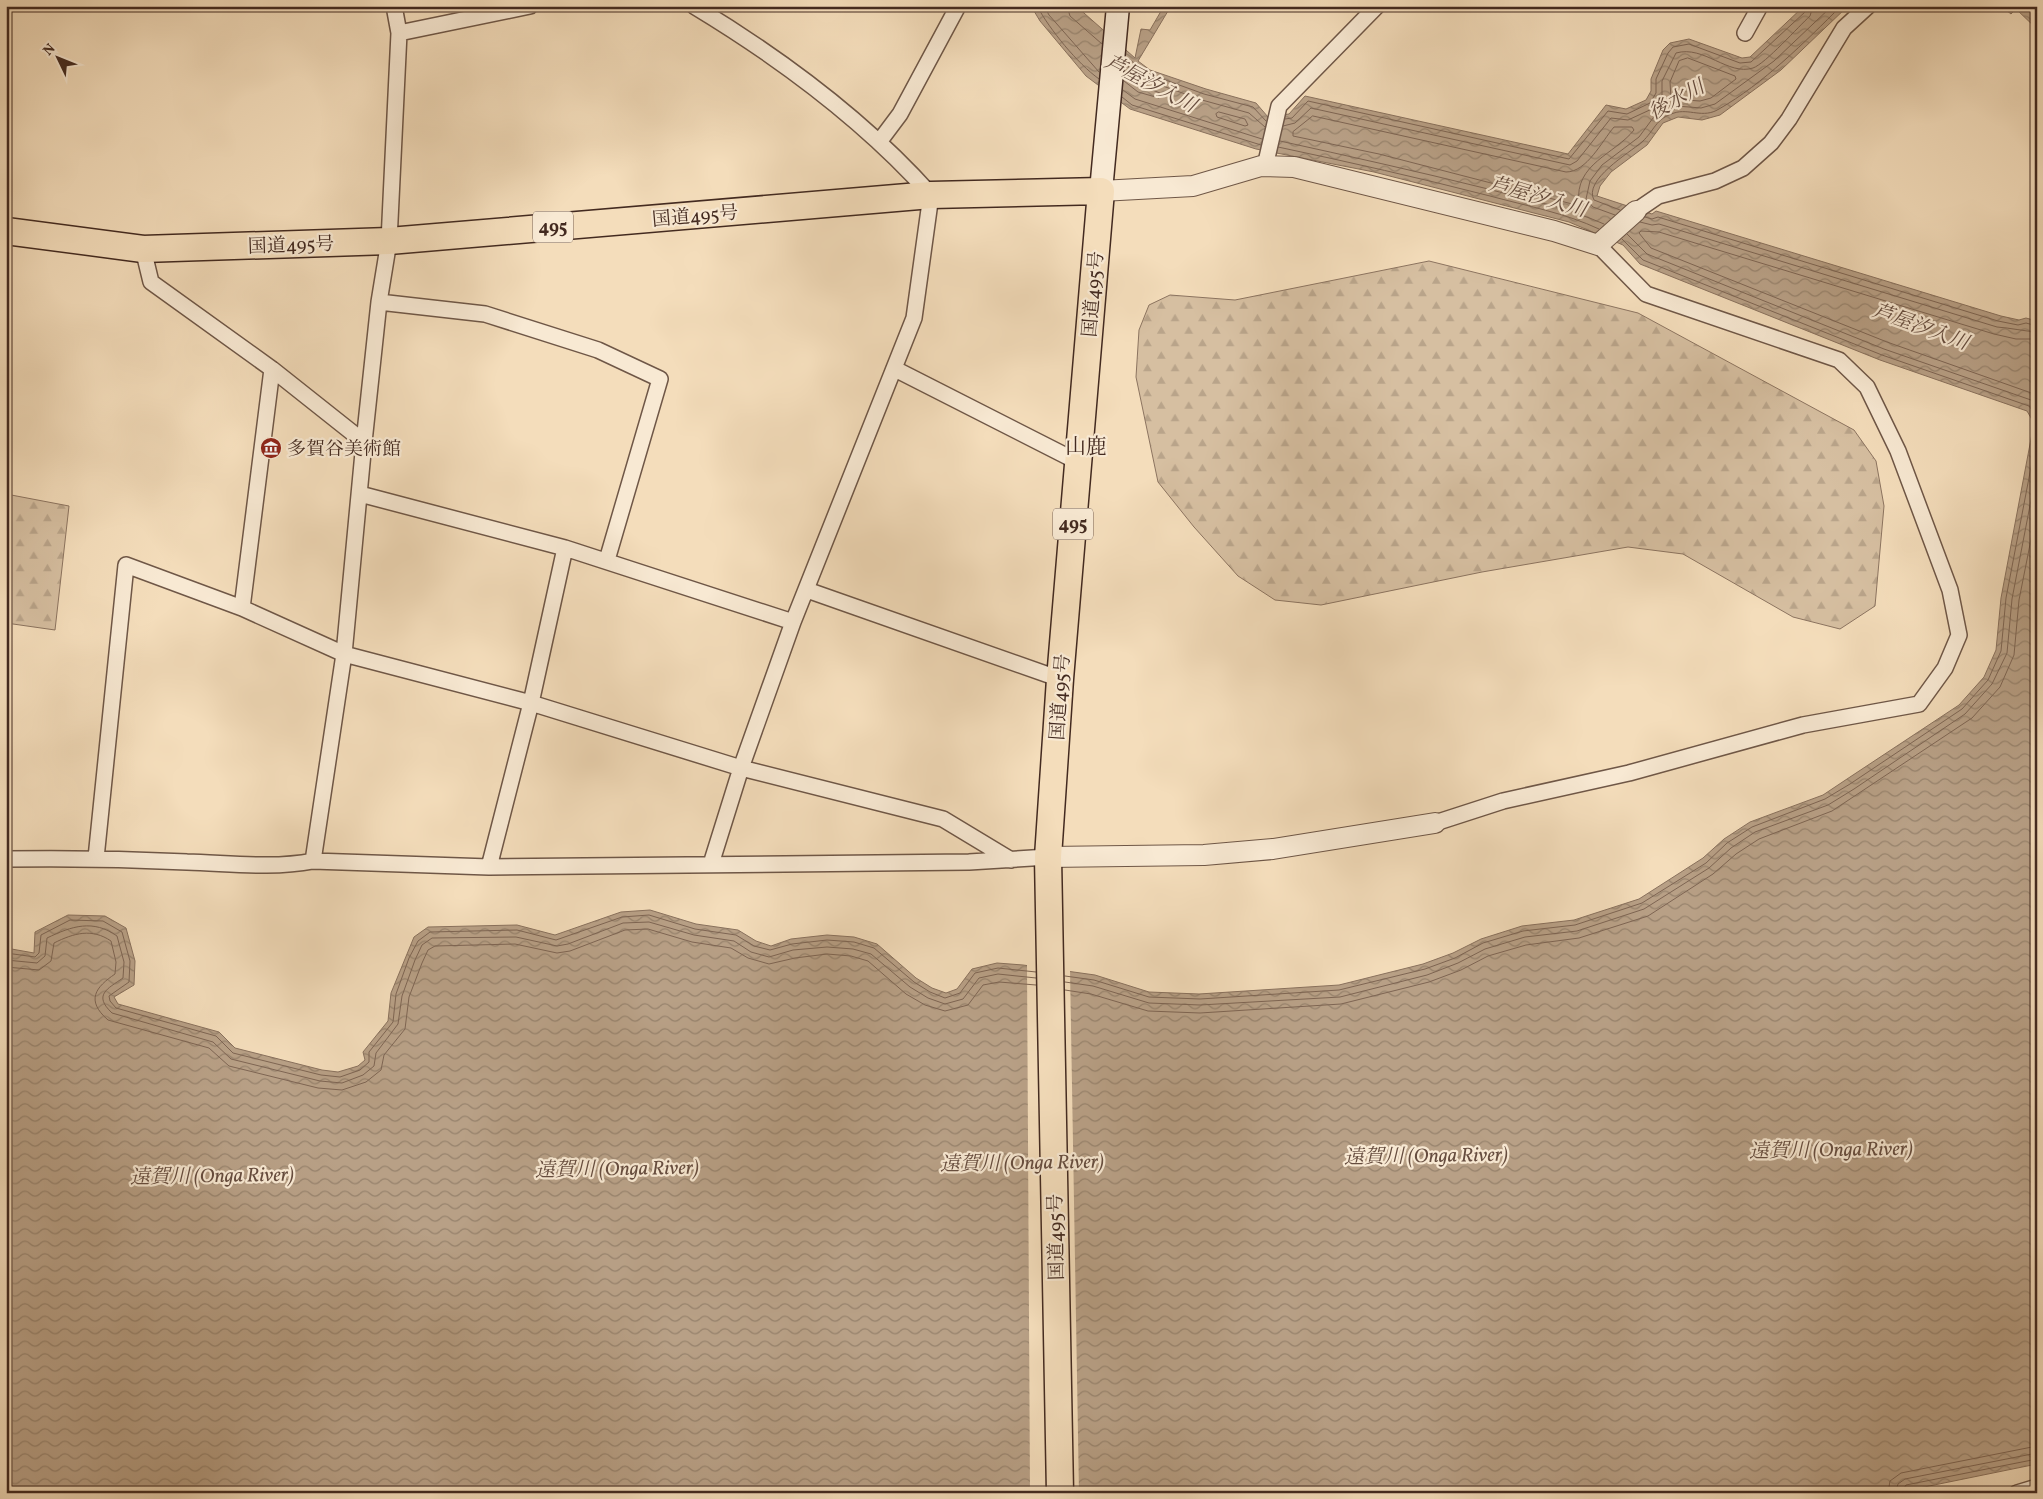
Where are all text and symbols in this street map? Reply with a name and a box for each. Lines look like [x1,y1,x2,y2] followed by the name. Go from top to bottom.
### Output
[32,32,82,82] north arrow
[39,40,60,60] text: N
[1099,49,1203,122] water label: 芦屋汐入川
[1644,73,1712,128] water label: 後水川
[1486,171,1591,226] water label: 芦屋汐入川
[651,200,739,234] street label: 国道495号
[533,212,573,242] road number: 495
[247,231,335,261] street label: 国道495号
[1077,250,1111,338] street label: 国道495号
[1869,298,1974,359] water label: 芦屋汐入川
[1065,433,1107,462] district label: 山鹿
[259,436,283,460] museum icon: 多賀谷美術館
[287,437,401,463] place label: 多賀谷美術館
[1053,508,1093,540] road number: 495
[1045,653,1077,741] street label: 国道495号
[1749,1136,1913,1166] water label: 遠賀川 (Onga River)
[1344,1142,1508,1172] water label: 遠賀川 (Onga River)
[940,1149,1104,1179] water label: 遠賀川 (Onga River)
[535,1155,699,1185] water label: 遠賀川 (Onga River)
[130,1162,294,1192] water label: 遠賀川 (Onga River)
[1043,1193,1071,1280] street label: 国道495号

